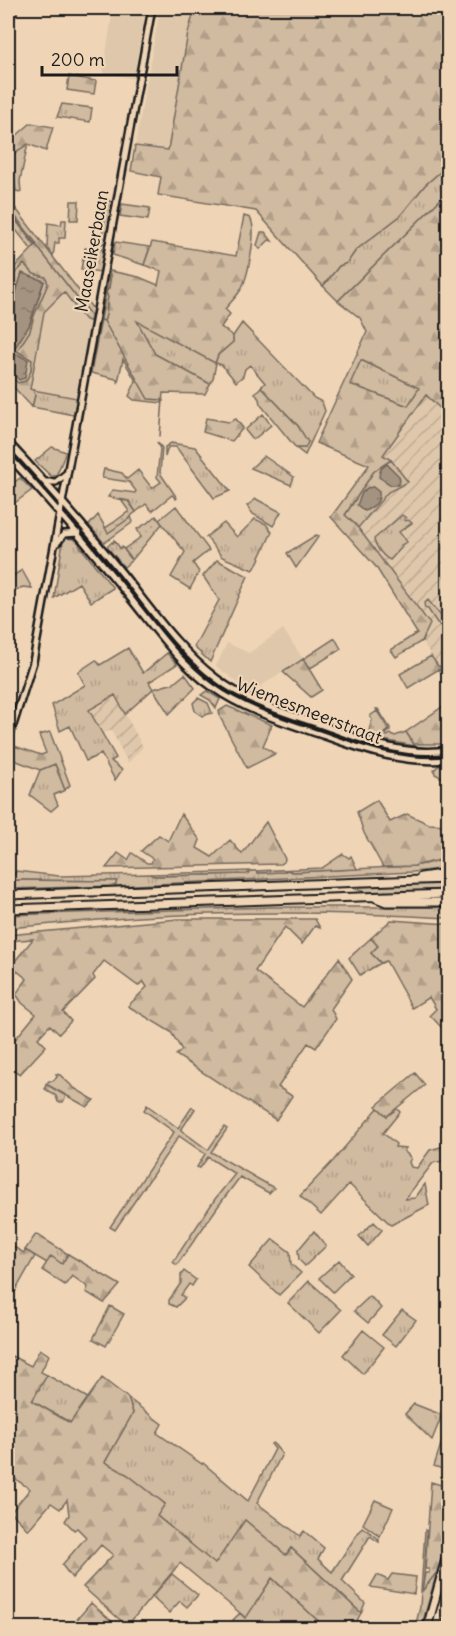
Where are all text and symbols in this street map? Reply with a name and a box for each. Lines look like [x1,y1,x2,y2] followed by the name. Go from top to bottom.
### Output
[42,39,177,77] scale bar
[51,48,105,71] text: 200 m
[69,188,114,314] street label: Maaseikerbaan
[233,672,385,749] street label: Wiemesmeerstraat

